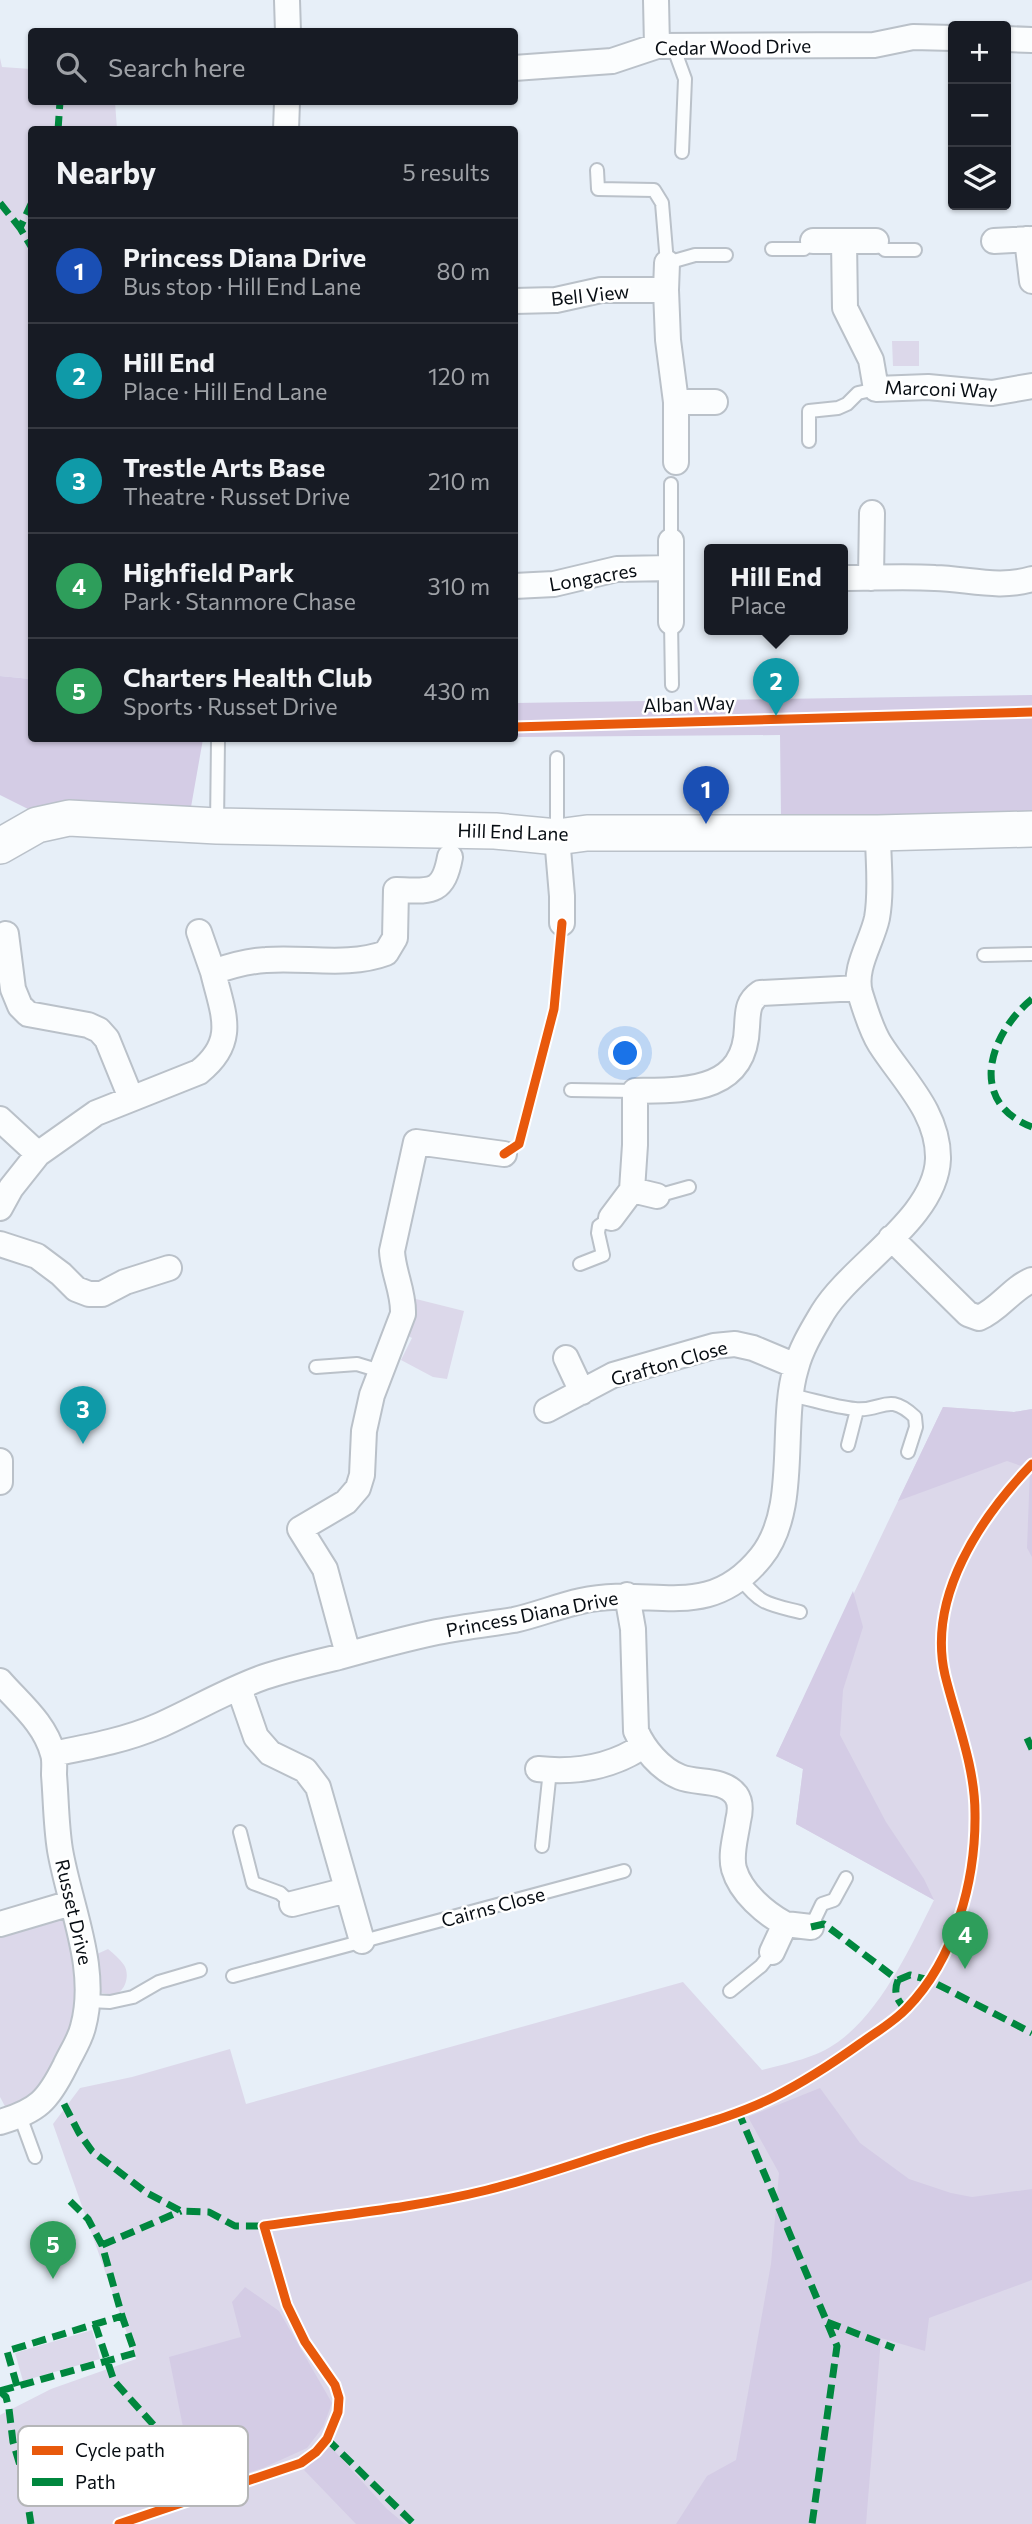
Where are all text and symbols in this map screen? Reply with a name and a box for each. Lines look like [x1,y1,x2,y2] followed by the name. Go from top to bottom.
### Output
[948,21,1011,210] map controls
[948,21,1011,84] button: +
[28,28,518,105] search box
[655,34,811,59] street label: Cedar Wood Drive
[52,48,90,86] icon: search
[108,51,246,82] text: Search here
[948,84,1011,147] button: −
[948,147,1011,210] button: layers
[56,153,156,190] text: Nearby
[402,158,490,186] text: 5 results
[123,241,366,272] text: Princess Diana Drive
[74,257,84,285] text: 1
[437,257,490,285] text: 80 m
[123,272,361,300] text: Bus stop · Hill End Lane
[550,279,630,310] street label: Bell View
[123,346,215,377] text: Hill End
[72,362,86,390] text: 2
[428,362,490,390] text: 120 m
[884,375,998,402] street label: Marconi Way
[123,377,327,405] text: Place · Hill End Lane
[123,451,325,482] text: Trestle Arts Base
[72,467,86,495] text: 3
[428,467,490,495] text: 210 m
[123,482,350,510] text: Theatre · Russet Drive
[704,544,848,635] popup
[123,556,294,587] text: Highfield Park
[547,557,639,596] street label: Longacres
[730,560,822,591] text: Hill End
[72,572,86,600] text: 4
[428,572,490,600] text: 310 m
[123,587,356,615] text: Park · Stanmore Chase
[730,591,786,619] text: Place
[753,658,799,716] pin: 2
[123,661,372,692] text: Charters Health Club
[72,677,86,705] text: 5
[424,677,490,705] text: 430 m
[643,690,735,717] street label: Alban Way
[123,692,338,720] text: Sports · Russet Drive
[683,766,729,824] pin: 1
[457,818,569,845] street label: Hill End Lane
[608,1036,642,1070] your location
[608,1335,730,1390] street label: Grafton Close
[60,1386,106,1444] pin: 3
[444,1586,620,1641] street label: Princess Diana Drive
[51,1857,98,1967] street label: Russet Drive
[439,1882,547,1931] street label: Cairns Close
[942,1911,988,1969] pin: 4
[30,2221,76,2279] pin: 5
[18,2426,248,2506] legend
[75,2438,165,2461] text: Cycle path
[75,2470,116,2493] text: Path

